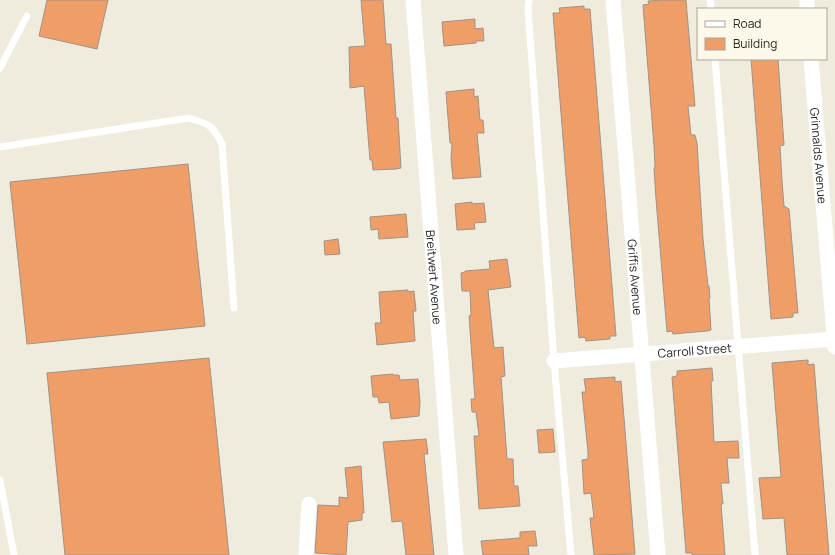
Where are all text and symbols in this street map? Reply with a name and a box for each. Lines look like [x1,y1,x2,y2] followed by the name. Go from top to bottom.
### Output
[697,8,827,60] legend
[733,15,761,32] text: Road
[733,35,777,52] text: Building
[807,107,832,204] street label: Grinnalds Avenue
[422,229,447,325] street label: Breitwert Avenue
[624,238,647,316] street label: Griffis Avenue
[657,339,732,361] street label: Carroll Street

